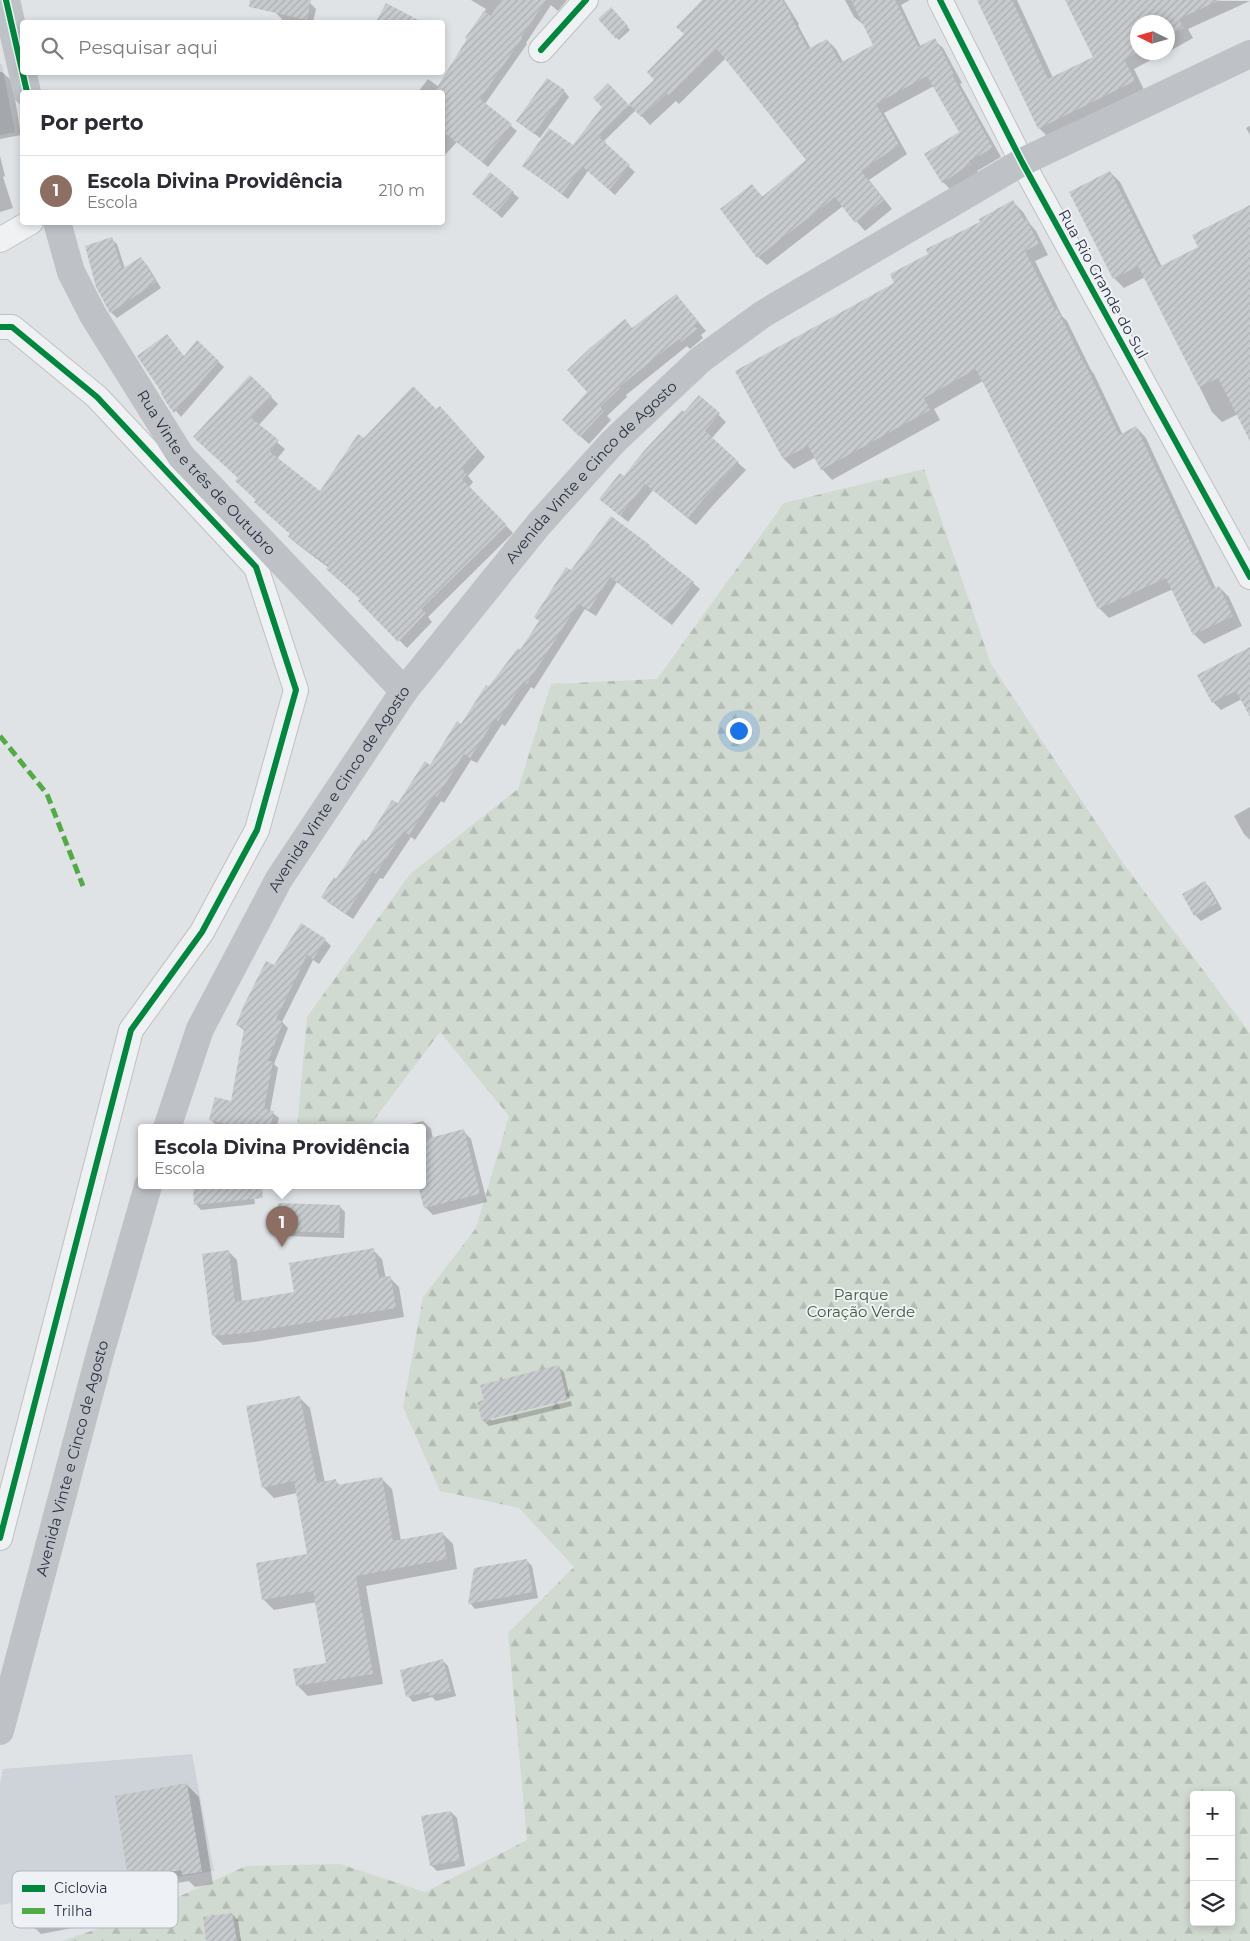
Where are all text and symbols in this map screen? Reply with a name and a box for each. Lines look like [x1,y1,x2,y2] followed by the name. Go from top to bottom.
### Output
[1130,15,1175,60] north arrow
[20,20,445,75] search box
[38,34,66,62] icon: search
[78,36,218,59] text: Pesquisar aqui
[40,110,144,135] text: Por perto
[87,170,343,193] text: Escola Divina Providência
[53,181,59,200] text: 1
[378,181,425,200] text: 210 m
[87,193,138,212] text: Escola
[1054,206,1152,362] street label: Rua Rio Grande do Sul
[501,377,681,567] street label: Avenida Vinte e Cinco de Agosto
[133,386,280,559] street label: Rua Vinte e três de Outubro
[264,682,414,895] street label: Avenida Vinte e Cinco de Agosto
[726,718,752,744] your location
[138,1124,426,1189] popup
[154,1136,410,1159] text: Escola Divina Providência
[154,1159,205,1178] text: Escola
[266,1206,298,1247] pin: 1
[807,1285,915,1321] park label: Parque Coração Verde
[31,1338,112,1578] street label: Avenida Vinte e Cinco de Agosto
[1190,1791,1235,1926] map controls
[1190,1791,1235,1836] button: +
[1190,1836,1235,1881] button: −
[12,1871,178,1928] legend
[54,1879,107,1897] text: Ciclovia
[1190,1881,1235,1926] button: layers
[54,1902,93,1920] text: Trilha

